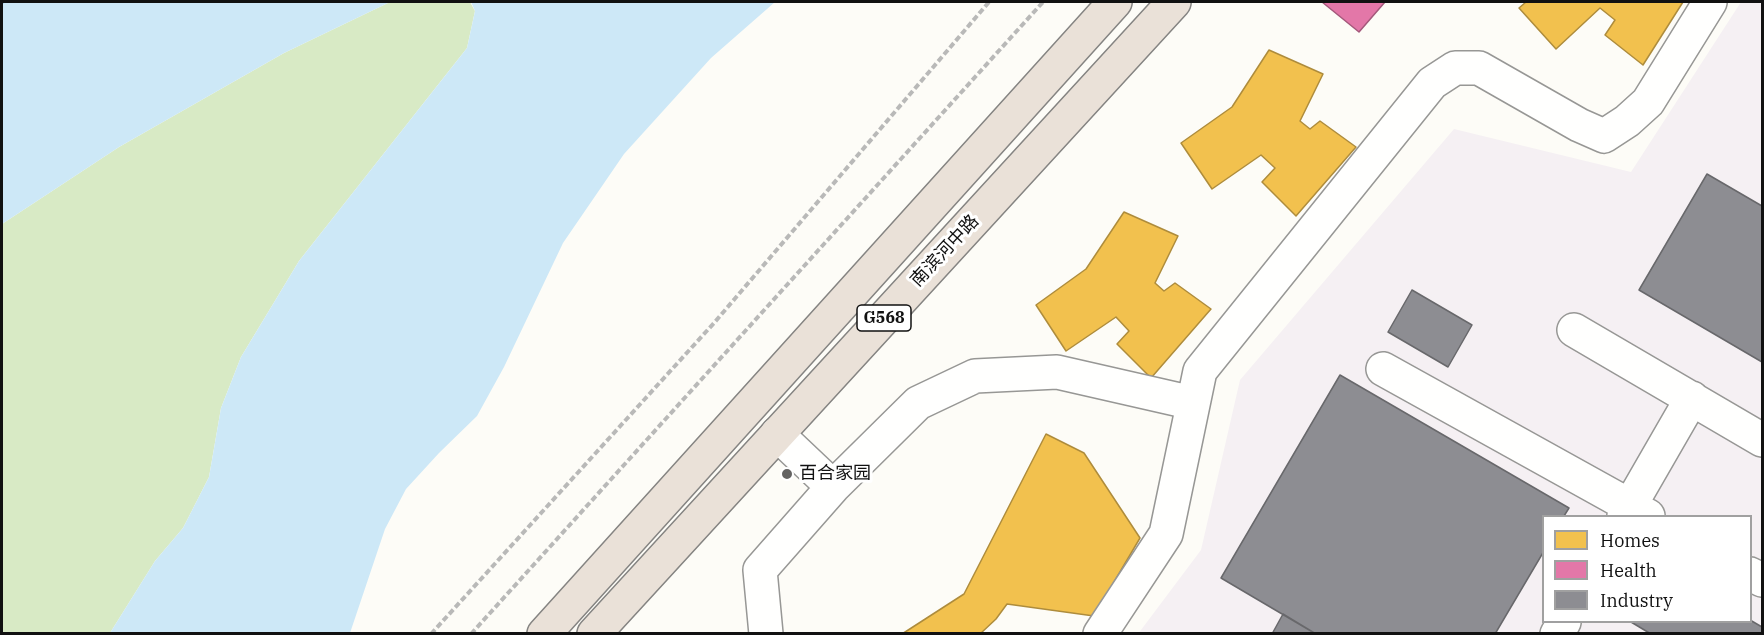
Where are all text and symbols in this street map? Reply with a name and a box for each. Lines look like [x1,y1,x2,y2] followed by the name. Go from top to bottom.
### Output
[906,211,984,291] street label: 南滨河中路
[857,305,911,331] road number: G568
[799,463,871,485] place label: 百合家园
[780,467,794,481] marker: 百合家园
[1542,515,1752,623] legend
[1600,529,1660,552] text: Homes
[1600,559,1657,582] text: Health
[1600,589,1673,612] text: Industry

